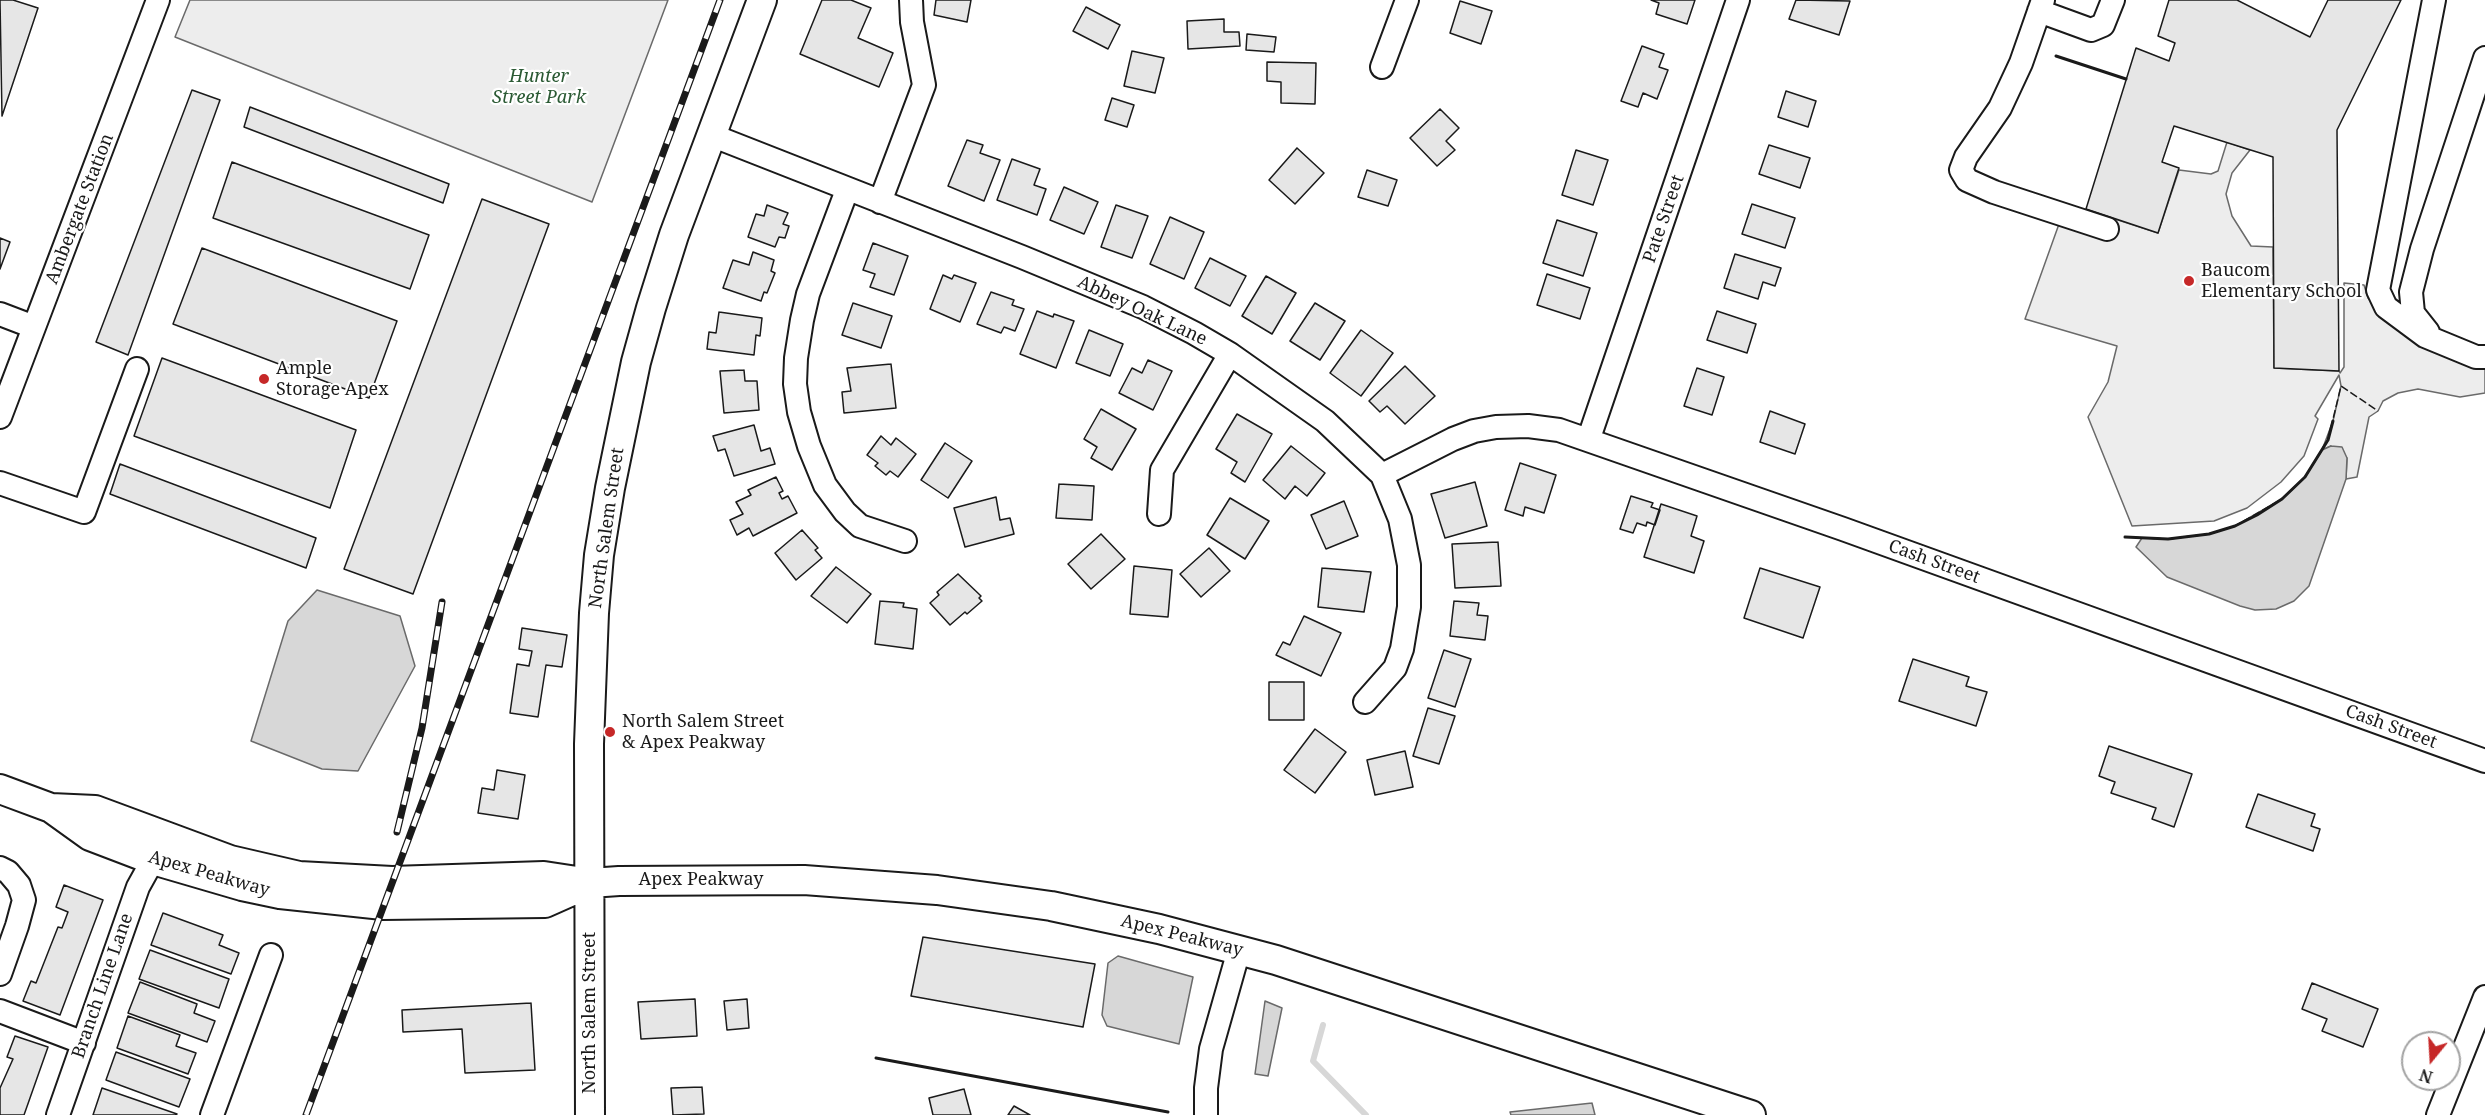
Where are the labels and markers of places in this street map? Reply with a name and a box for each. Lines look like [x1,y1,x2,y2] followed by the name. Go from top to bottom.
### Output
[2201,260,2362,302] place label: Baucom Elementary School
[2182,274,2196,288] marker: Baucom Elementary School
[276,358,389,400] place label: Ample Storage Apex
[257,372,271,386] marker: Ample Storage Apex
[622,711,784,754] place label: North Salem Street & Apex Peakway
[603,725,617,739] marker: North Salem Street & Apex Peakway

